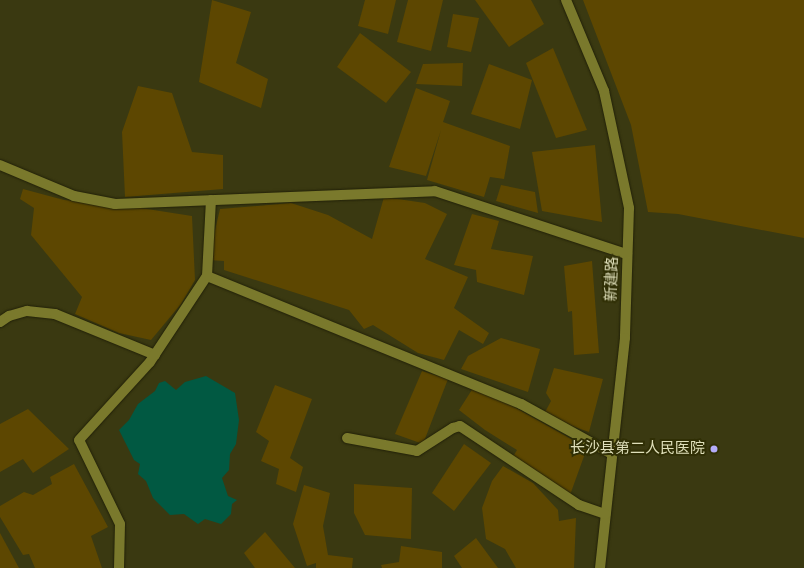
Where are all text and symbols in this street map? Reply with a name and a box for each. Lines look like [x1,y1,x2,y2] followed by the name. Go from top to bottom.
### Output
[602,256,622,302] street label: 新建路
[570,440,705,458] place label: 长沙县第二人民医院
[708,443,720,455] marker: 长沙县第二人民医院

